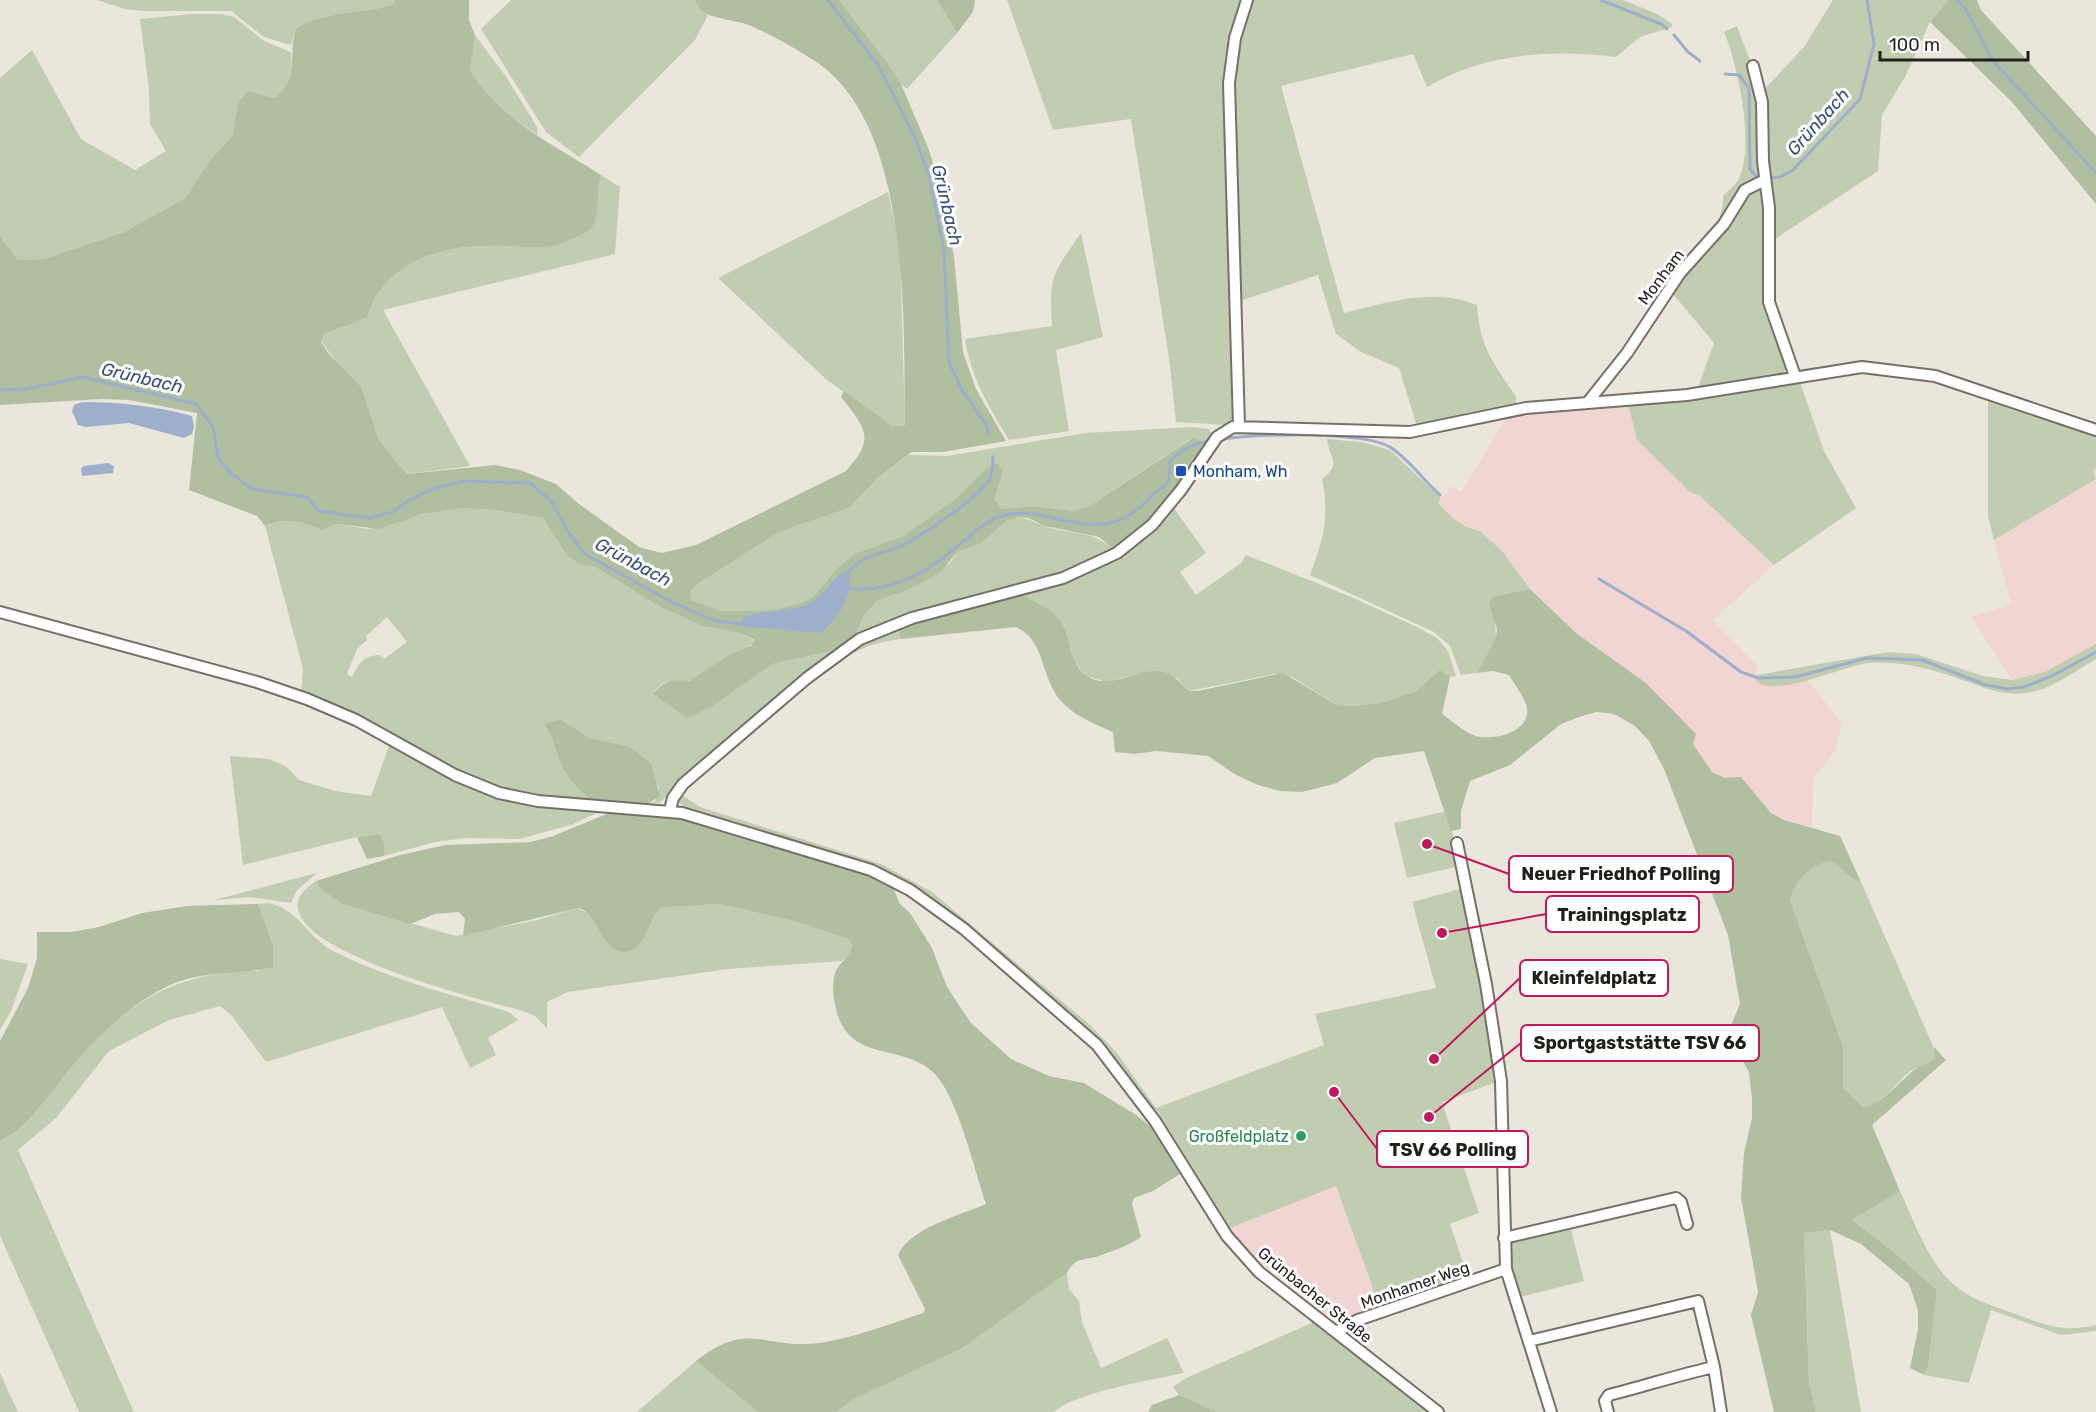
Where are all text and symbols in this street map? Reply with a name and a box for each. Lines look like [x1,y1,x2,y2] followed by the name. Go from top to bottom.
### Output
[1880,24,2028,62] scale bar
[1889,34,1940,56] text: 100 m
[1782,84,1854,160] water label: Grünbach
[927,162,967,248] water label: Grünbach
[1634,246,1688,308] street label: Monham
[99,358,185,398] water label: Grünbach
[1193,462,1288,481] place label: Monham, Wh
[1174,464,1188,478] marker: Monham, Wh
[591,533,675,591] water label: Grünbach
[1509,856,1733,892] callout: Neuer Friedhof Polling
[1521,863,1721,885] text: Neuer Friedhof Polling
[1546,896,1699,932] callout: Trainingsplatz
[1557,904,1687,926] text: Trainingsplatz
[1520,960,1668,996] callout: Kleinfeldplatz
[1532,967,1656,989] text: Kleinfeldplatz
[1521,1025,1759,1061] callout: Sportgaststätte TSV 66
[1533,1032,1747,1054] text: Sportgaststätte TSV 66
[1189,1127,1289,1146] place label: Großfeldplatz
[1294,1129,1308,1143] marker: Großfeldplatz
[1377,1131,1528,1167] callout: TSV 66 Polling
[1389,1139,1517,1161] text: TSV 66 Polling
[1254,1243,1376,1347] street label: Grünbacher Straße
[1358,1258,1472,1312] street label: Monhamer Weg

